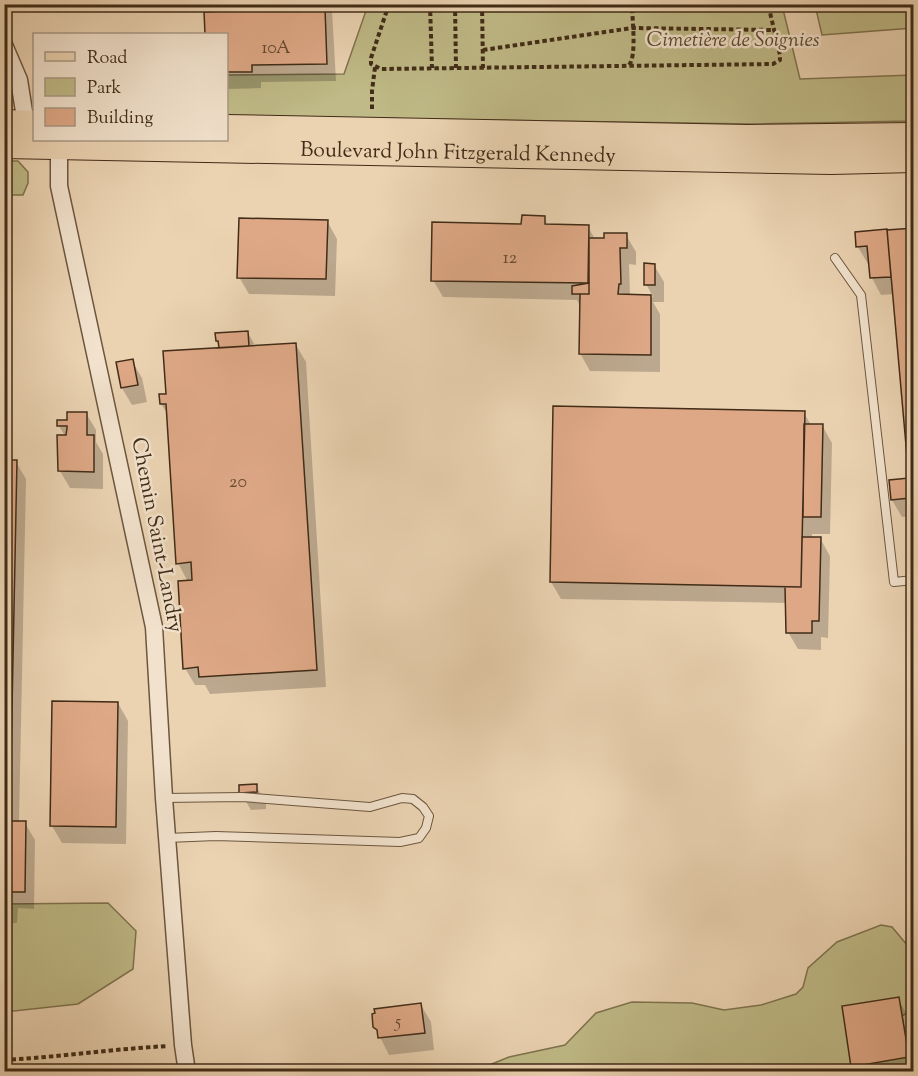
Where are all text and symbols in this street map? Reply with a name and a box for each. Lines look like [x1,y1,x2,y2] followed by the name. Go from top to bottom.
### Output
[646,26,820,56] park label: Cimetière de Soignies
[33,33,228,141] legend
[261,36,291,62] house number: 10A
[87,46,127,72] text: Road
[87,76,122,102] text: Park
[87,106,153,132] text: Building
[300,136,617,172] street label: Boulevard John Fitzgerald Kennedy
[503,246,518,272] house number: 12
[122,435,190,636] street label: Chemin Saint-Landry
[229,470,247,496] house number: 20
[394,1010,401,1036] house number: 5

